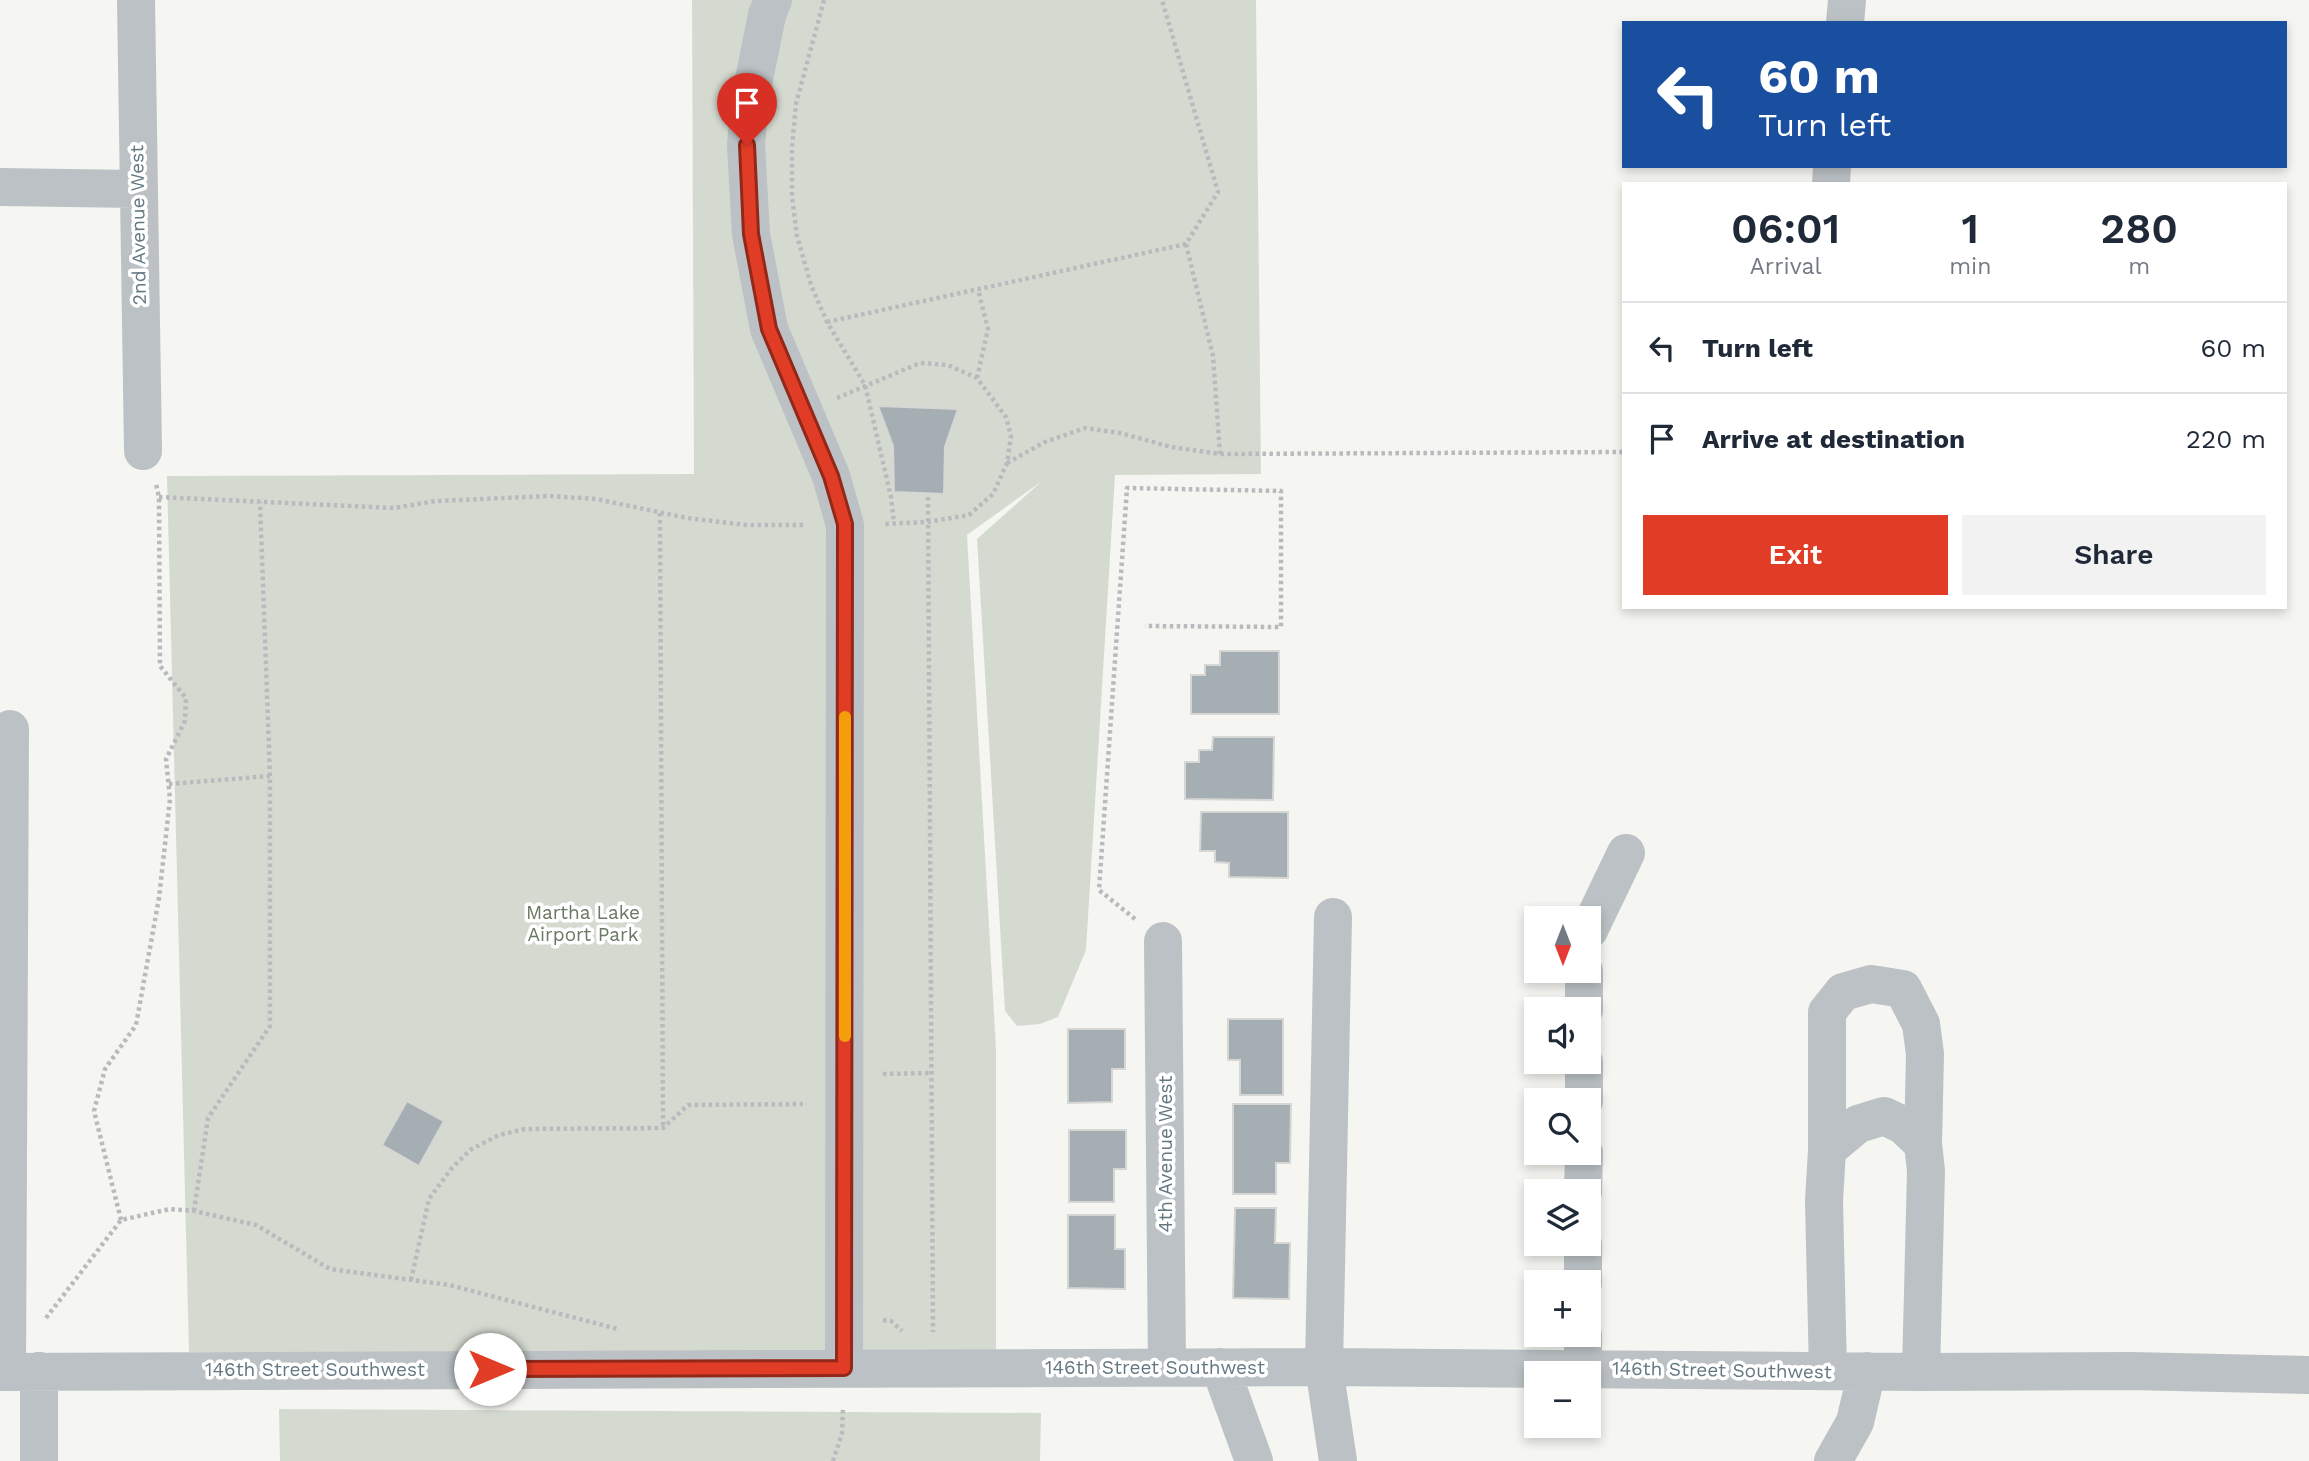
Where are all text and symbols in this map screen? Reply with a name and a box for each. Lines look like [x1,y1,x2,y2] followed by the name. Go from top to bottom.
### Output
[1758,47,1880,105] text: 60 m
[1643,49,1734,140] icon: left
[717,73,777,145] pin
[728,84,766,122] icon: arrive
[1758,106,1891,144] text: Turn left
[125,145,151,305] street label: 2nd Avenue West
[1731,204,1840,253] text: 06:01
[1962,204,1979,253] text: 1
[2100,204,2178,253] text: 280
[1750,253,1821,280] text: Arrival
[1949,253,1991,280] text: min
[2128,253,2150,280] text: m
[1643,329,1681,367] icon: left
[1702,333,1813,363] text: Turn left
[2200,333,2266,363] text: 60 m
[1643,420,1681,458] icon: arrive
[1702,424,1965,454] text: Arrive at destination
[2186,424,2266,454] text: 220 m
[1643,515,1948,595] button: Exit
[1962,515,2266,595] button: Share
[526,901,640,946] park label: Martha Lake Airport Park
[1524,906,1601,984] north arrow
[1524,906,1601,1438] map controls
[1524,997,1601,1074] button: sound
[1154,1076,1177,1232] street label: 4th Avenue West
[1524,1088,1601,1165] button: search
[1524,1179,1601,1256] button: layers
[1524,1270,1601,1347] button: +
[453,1332,527,1406] position arrow
[1045,1356,1265,1379] street label: 146th Street Southwest
[1612,1357,1832,1383] street label: 146th Street Southwest
[205,1358,425,1381] street label: 146th Street Southwest
[1524,1361,1601,1438] button: −

